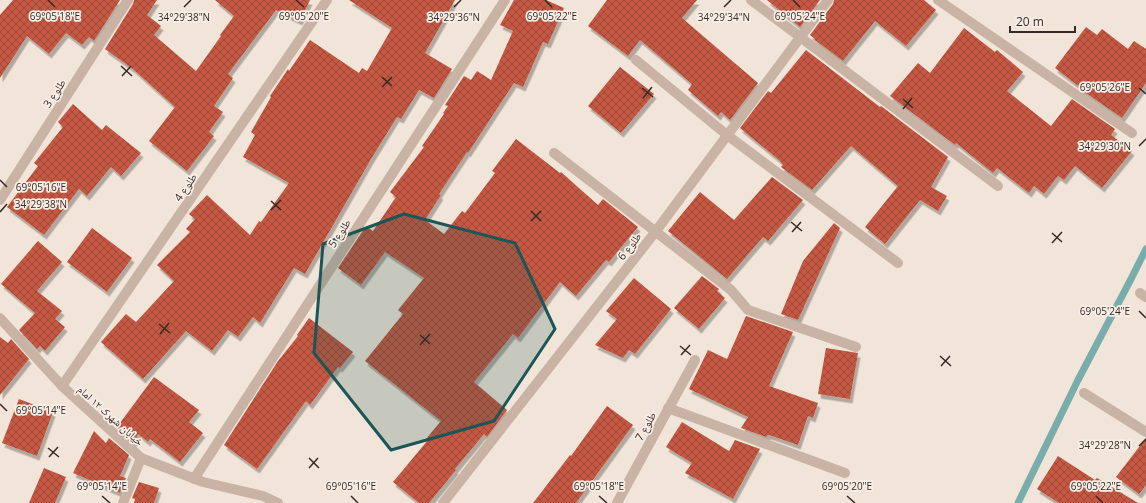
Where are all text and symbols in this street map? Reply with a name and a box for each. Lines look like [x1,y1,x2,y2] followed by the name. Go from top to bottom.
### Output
[1010,8,1075,34] scale bar
[30,9,80,23] text: 69°05'18"E
[279,9,329,23] text: 69°05'20"E
[527,9,577,23] text: 69°05'22"E
[775,9,825,23] text: 69°05'24"E
[158,10,210,24] text: 34°29'38"N
[428,10,480,24] text: 34°29'36"N
[698,10,750,24] text: 34°29'34"N
[1016,13,1044,30] text: 20 m
[39,76,69,110] street label: طلوع 3
[1080,80,1130,94] text: 69°05'26"E
[1079,139,1131,153] text: 34°29'30"N
[170,170,200,204] street label: طلوع 4
[16,180,66,194] text: 69°05'16"E
[15,197,67,211] text: 34°29'38"N
[324,216,354,250] street label: طلوع 5
[614,229,644,263] street label: طلوع 6
[1080,304,1130,318] text: 69°05'24"E
[75,381,147,449] street label: خیابان شهرک ۱۲ امام
[16,403,66,417] text: 69°05'14"E
[631,409,659,443] street label: طلوع 7
[1079,438,1131,452] text: 34°29'28"N
[77,479,127,493] text: 69°05'14"E
[326,479,376,493] text: 69°05'16"E
[574,479,624,493] text: 69°05'18"E
[822,479,872,493] text: 69°05'20"E
[1071,479,1121,493] text: 69°05'22"E

